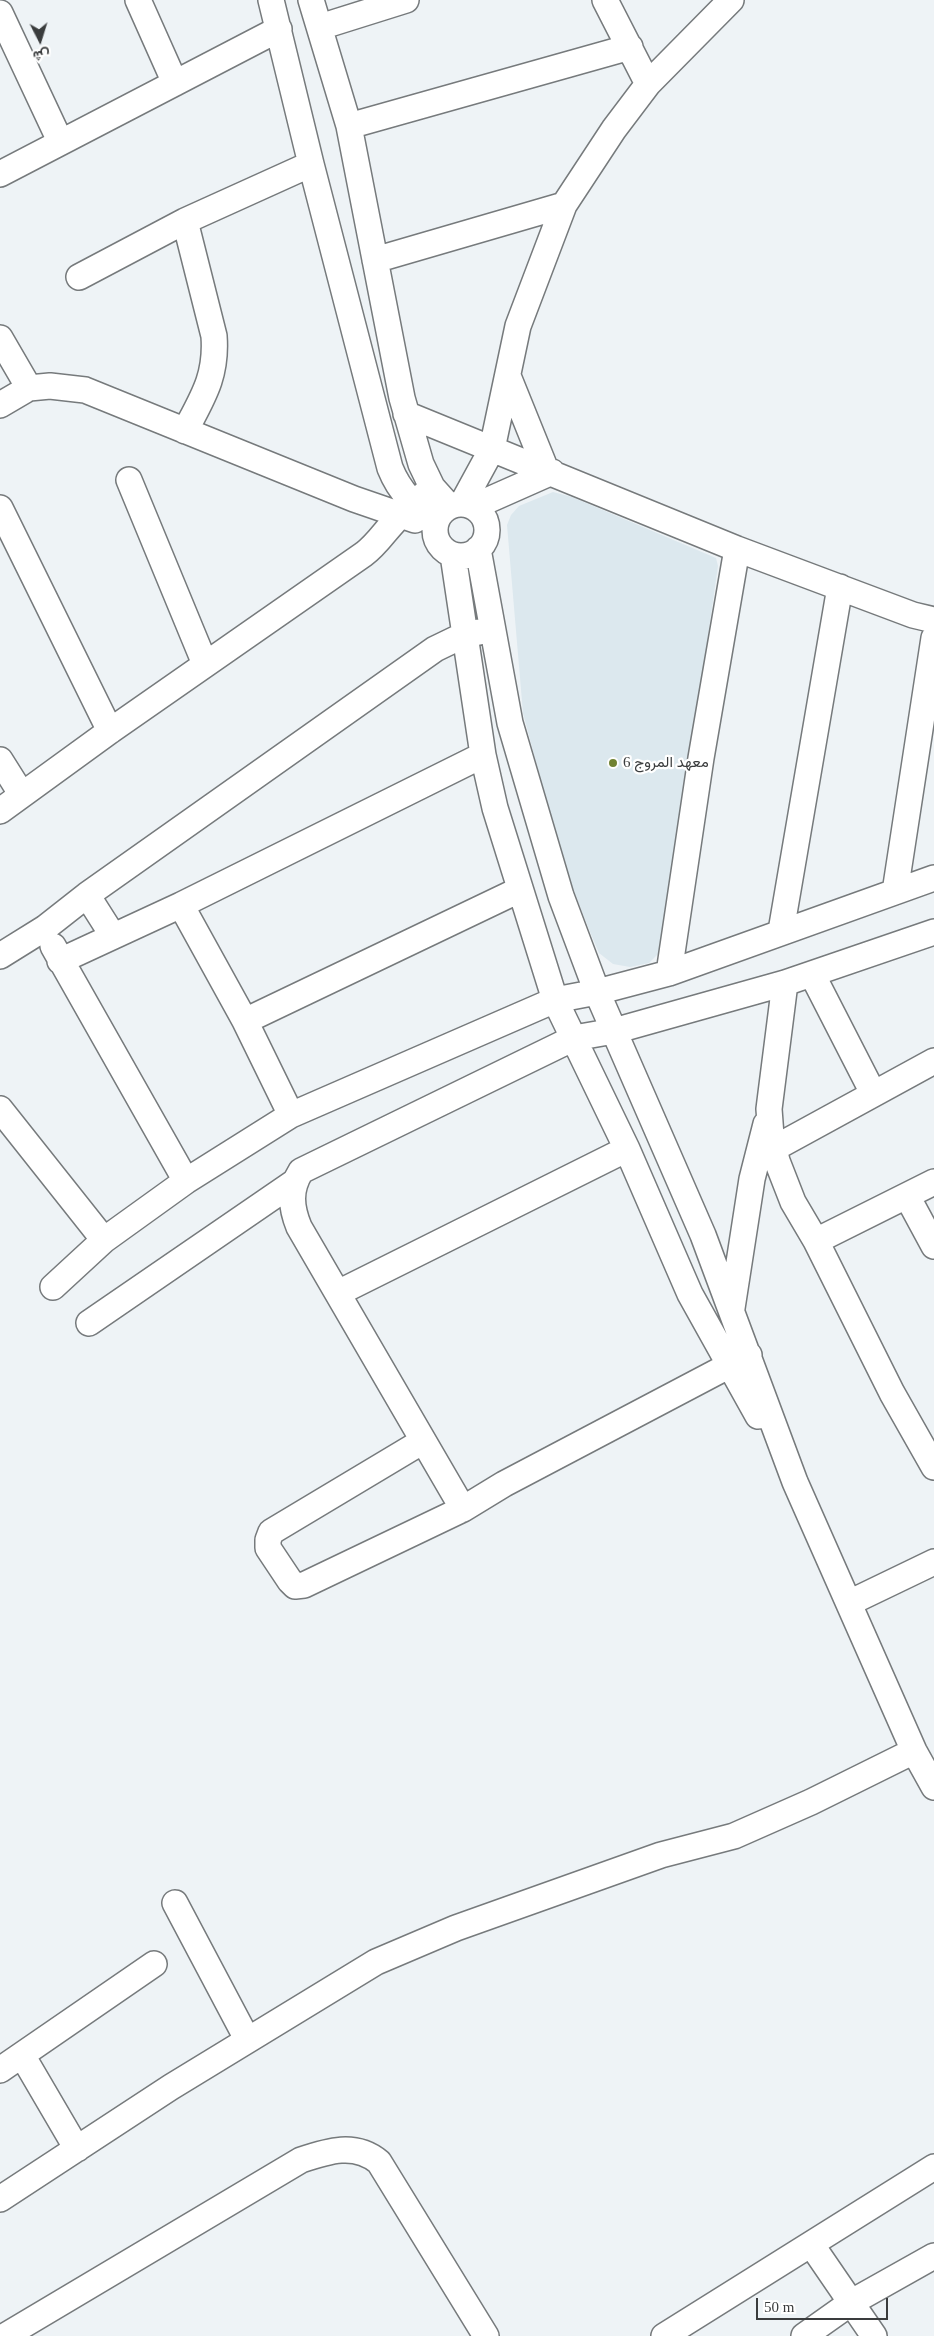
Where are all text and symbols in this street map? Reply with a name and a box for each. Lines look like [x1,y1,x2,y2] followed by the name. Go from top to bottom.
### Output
[15,15,65,65] north arrow
[32,47,50,64] text: ش
[623,754,709,772] place label: معهد المروج 6
[607,757,619,769] marker: معهد المروج 6
[759,2288,892,2320] scale bar
[764,2299,794,2315] text: 50 m

